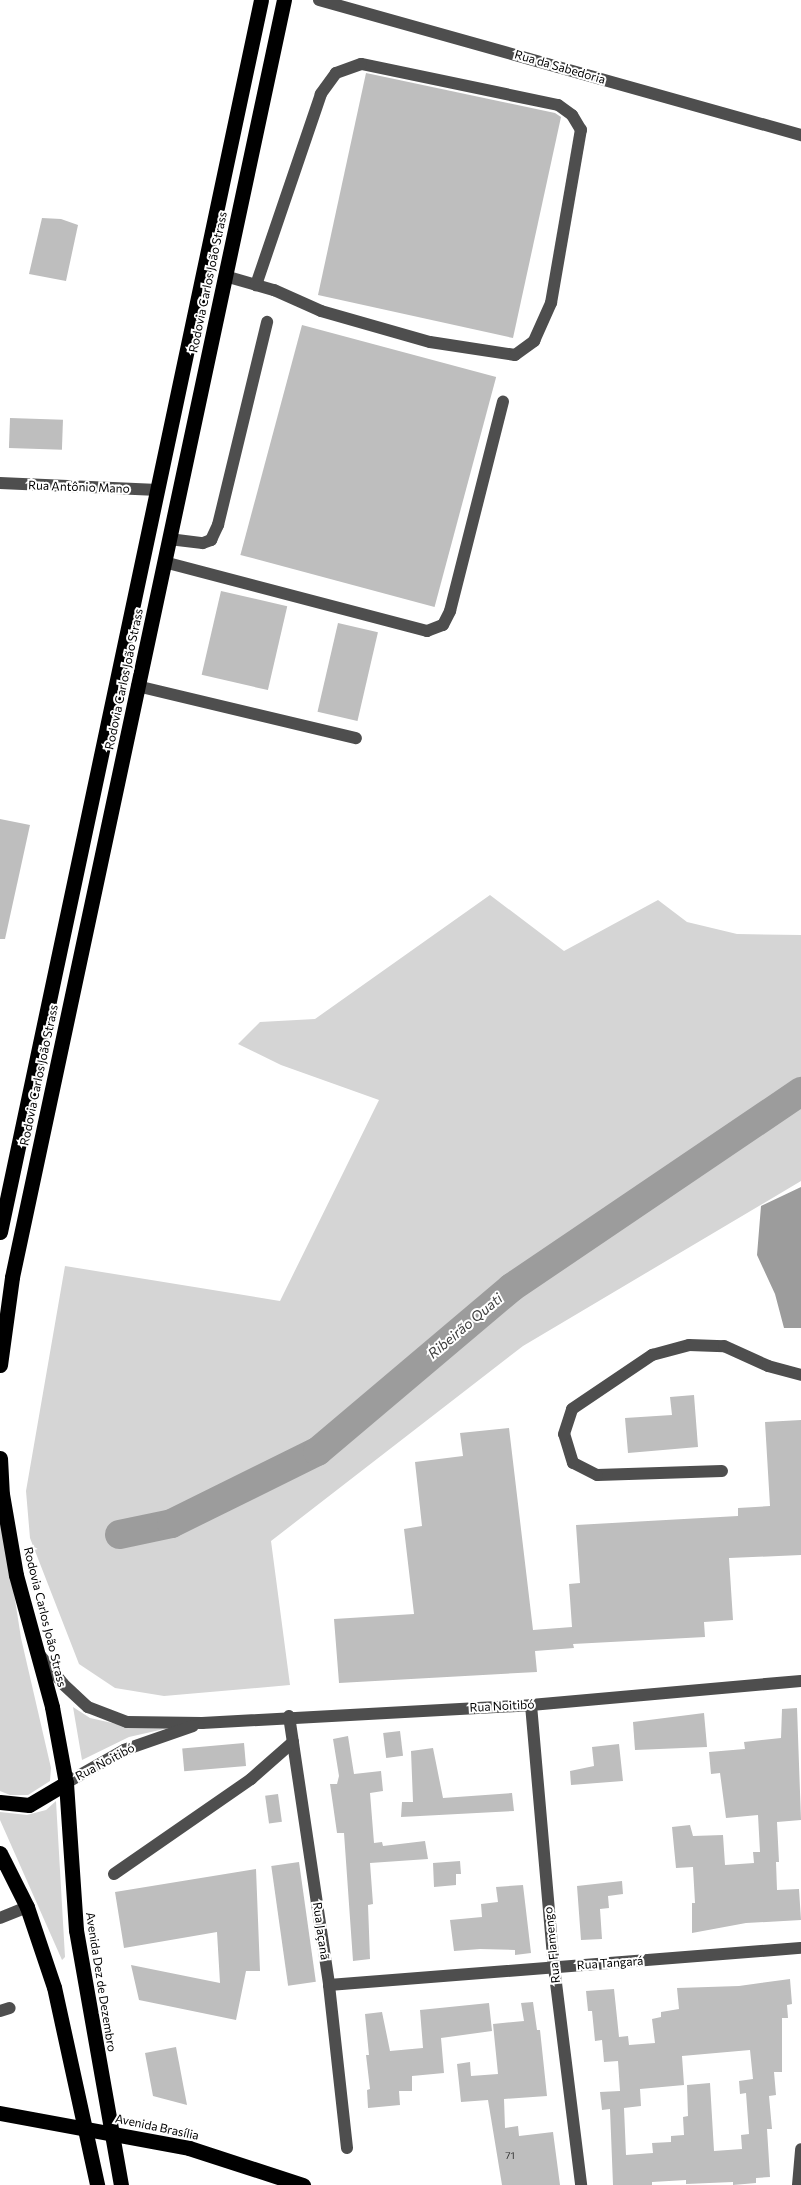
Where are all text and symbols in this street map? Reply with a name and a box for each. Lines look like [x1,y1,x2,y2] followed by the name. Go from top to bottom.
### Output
[513,47,607,87] street label: Rua da Sabedoria
[186,210,230,354] street label: Rodovia Carlos João Strass
[28,478,130,496] street label: Rua Antônio Mano
[102,607,146,751] street label: Rodovia Carlos João Strass
[17,1003,61,1147] street label: Rodovia Carlos João Strass
[424,1290,506,1362] water label: Ribeirão Quati
[21,1546,69,1688] street label: Rodovia Carlos João Strass
[469,1697,535,1715] street label: Rua Noitibó
[73,1740,137,1784] street label: Rua Noitibó
[310,1901,332,1961] street label: Rua Jaçanã
[541,1906,563,1984] street label: Rua Flamengo
[83,1911,119,2053] street label: Avenida Dez de Dezembro
[576,1953,644,1973] street label: Rua Tangará
[114,2111,200,2143] street label: Avenida Brasília
[505,2150,515,2162] house number: 71

